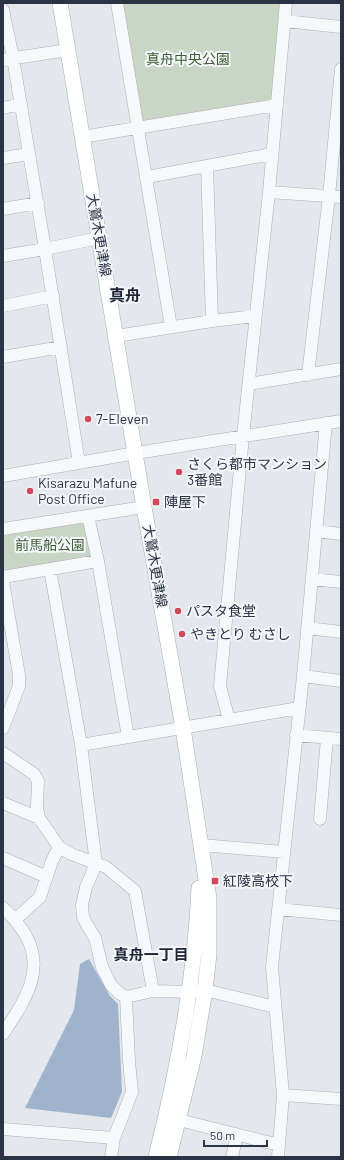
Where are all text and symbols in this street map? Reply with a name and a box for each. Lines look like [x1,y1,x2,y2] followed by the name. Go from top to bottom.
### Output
[146,50,230,67] park label: 真舟中央公園
[84,192,115,278] street label: 大鷲木更津線
[109,285,141,304] district label: 真舟
[96,410,149,427] place label: 7-Eleven
[83,414,93,424] marker: 7-Eleven
[187,455,327,488] place label: さくら都市マンション 3番館
[174,467,184,477] marker: さくら都市マンション 3番館
[38,474,137,507] place label: Kisarazu Mafune Post Office
[25,486,35,496] marker: Kisarazu Mafune Post Office
[164,493,206,510] place label: 陣屋下
[151,497,161,507] marker: 陣屋下
[140,523,171,609] street label: 大鷲木更津線
[15,536,85,553] park label: 前馬船公園
[186,602,256,619] place label: パスタ食堂
[173,606,183,616] marker: パスタ食堂
[190,625,291,642] place label: やきとり むさし
[177,629,187,639] marker: やきとり むさし
[223,872,293,889] place label: 紅陵高校下
[210,876,220,886] marker: 紅陵高校下
[113,945,189,963] district label: 真舟一丁目
[204,1122,267,1148] scale bar
[210,1128,235,1142] text: 50 m

